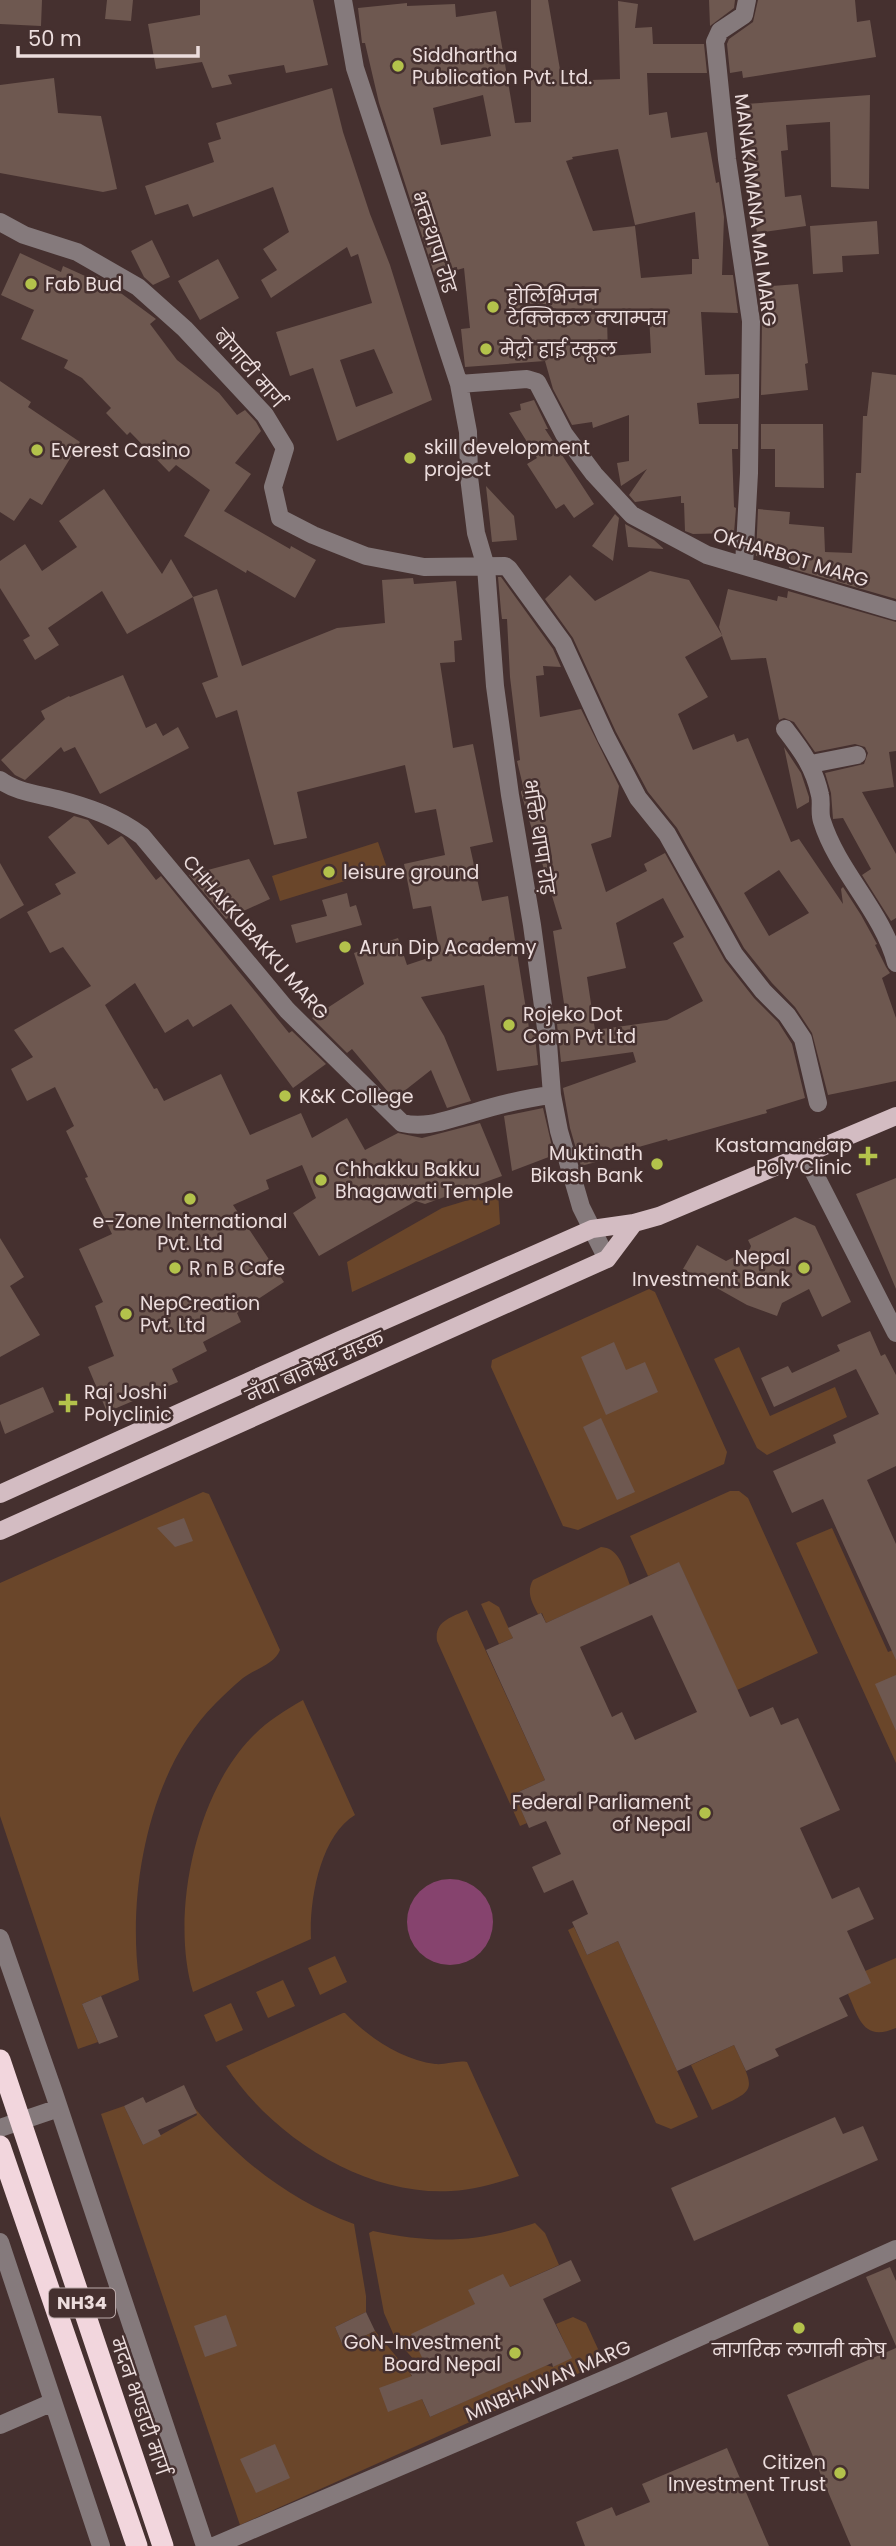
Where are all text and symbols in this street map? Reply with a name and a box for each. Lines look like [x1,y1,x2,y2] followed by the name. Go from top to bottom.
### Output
[18,14,198,58] scale bar
[28,24,82,53] text: 50 m
[412,42,592,91] place label: Siddhartha Publication Pvt. Ltd.
[390,58,406,74] marker: Siddhartha Publication Pvt. Ltd.
[728,92,783,328] street label: MANAKAMANA MAI MARG
[404,188,463,298] street label: भक्तथापा रोड
[45,271,122,298] place label: Fab Bud
[23,276,39,292] marker: Fab Bud
[506,283,668,332] place label: होलिभिजन टेक्निकल क्याम्पस
[485,299,501,315] marker: होलिभिजन टेक्निकल क्याम्पस
[206,322,292,416] street label: बोगाटी मार्ग
[499,336,618,363] place label: मेट्रो हाई स्कूल
[478,341,494,357] marker: मेट्रो हाई स्कूल
[424,434,590,483] place label: skill development project
[51,437,190,464] place label: Everest Casino
[29,442,45,458] marker: Everest Casino
[402,450,418,466] marker: skill development project
[710,521,872,594] street label: OKHARBOT MARG
[516,777,561,898] street label: भक्ति थापा रोड़
[177,849,335,1025] street label: CHHAKKUBAKKU MARG
[343,859,479,886] place label: leisure ground
[321,864,337,880] marker: leisure ground
[359,934,537,961] place label: Arun Dip Academy
[337,939,353,955] marker: Arun Dip Academy
[523,1001,636,1050] place label: Rojeko Dot Com Pvt Ltd
[501,1017,517,1033] marker: Rojeko Dot Com Pvt Ltd
[299,1083,413,1110] place label: K&K College
[277,1088,293,1104] marker: K&K College
[715,1132,852,1181] place label: Kastamandap Poly Clinic
[530,1140,643,1189] place label: Muktinath Bikash Bank
[858,1146,878,1166] marker: Kastamandap Poly Clinic
[335,1156,513,1205] place label: Chhakku Bakku Bhagawati Temple
[649,1156,665,1172] marker: Muktinath Bikash Bank
[313,1172,329,1188] marker: Chhakku Bakku Bhagawati Temple
[182,1191,198,1207] marker: e-Zone International Pvt. Ltd
[93,1208,287,1257] place label: e-Zone International Pvt. Ltd
[632,1244,790,1293] place label: Nepal Investment Bank
[189,1255,285,1282] place label: R n B Cafe
[167,1260,183,1276] marker: R n B Cafe
[796,1260,812,1276] marker: Nepal Investment Bank
[140,1290,260,1339] place label: NepCreation Pvt. Ltd
[118,1306,134,1322] marker: NepCreation Pvt. Ltd
[240,1323,390,1411] street label: नँया बानेश्वर सडक
[84,1379,172,1428] place label: Raj Joshi Polyclinic
[58,1393,78,1413] marker: Raj Joshi Polyclinic
[512,1789,691,1838] place label: Federal Parliament of Nepal
[697,1805,713,1821] marker: Federal Parliament of Nepal
[49,2288,115,2318] road number: NH34
[791,2320,807,2336] marker: नागरिक लगानी कोष
[344,2329,501,2378] place label: GoN-Investment Board Nepal
[103,2333,177,2481] street label: मदन भण्डारी मार्ग
[461,2333,635,2428] street label: MINBHAWAN MARG
[711,2337,887,2364] place label: नागरिक लगानी कोष
[507,2345,523,2361] marker: GoN-Investment Board Nepal
[668,2449,826,2498] place label: Citizen Investment Trust
[832,2465,848,2481] marker: Citizen Investment Trust

